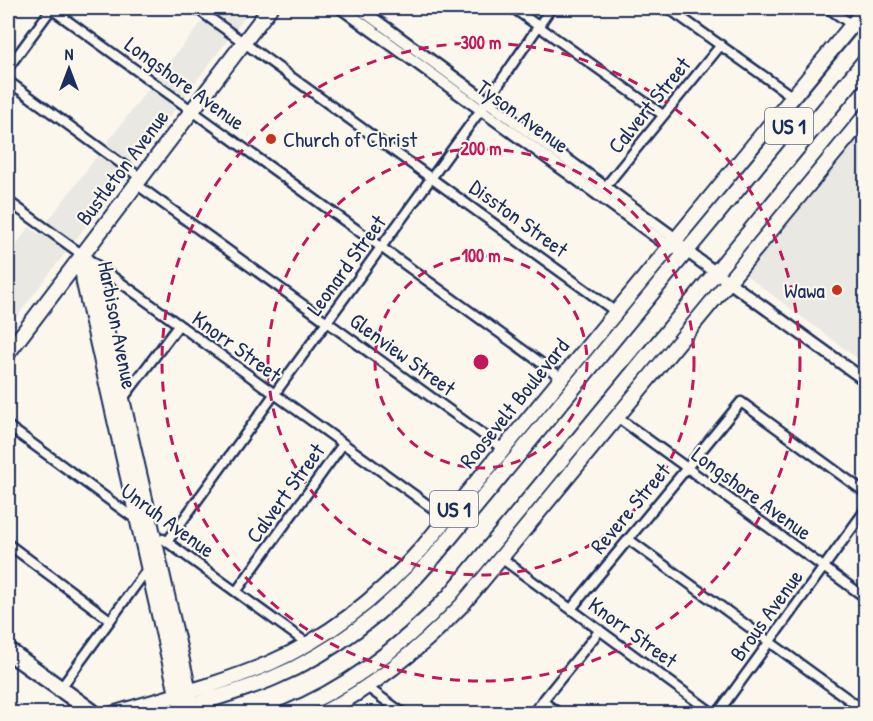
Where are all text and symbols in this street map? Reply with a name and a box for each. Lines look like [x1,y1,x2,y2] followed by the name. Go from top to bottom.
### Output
[119,29,251,137] street label: Longshore Avenue
[461,30,501,55] text: 300 m
[39,39,99,99] north arrow
[65,43,74,65] text: N
[601,50,698,160] street label: Calvert Street
[471,72,576,160] street label: Tyson Avenue
[69,103,176,231] street label: Bustleton Avenue
[765,108,813,144] road number: US 1
[283,124,417,154] place label: Church of Christ
[264,132,278,146] marker: Church of Christ
[461,136,501,161] text: 200 m
[464,172,575,264] street label: Disston Street
[299,208,393,321] street label: Leonard Street
[461,243,501,268] text: 100 m
[91,259,145,392] street label: Harbison Avenue
[784,275,825,305] place label: Wawa
[830,283,844,297] marker: Wawa
[186,303,288,389] street label: Knorr Street
[344,305,462,403] street label: Glenview Street
[452,331,576,474] street label: Roosevelt Boulevard
[471,352,491,372] centre of rings
[239,437,332,549] street label: Calvert Street
[686,439,818,547] street label: Longshore Avenue
[583,456,677,560] street label: Revere Street
[115,476,221,564] street label: Unruh Avenue
[430,491,478,527] road number: US 1
[723,563,810,667] street label: Brous Avenue
[582,589,684,675] street label: Knorr Street

